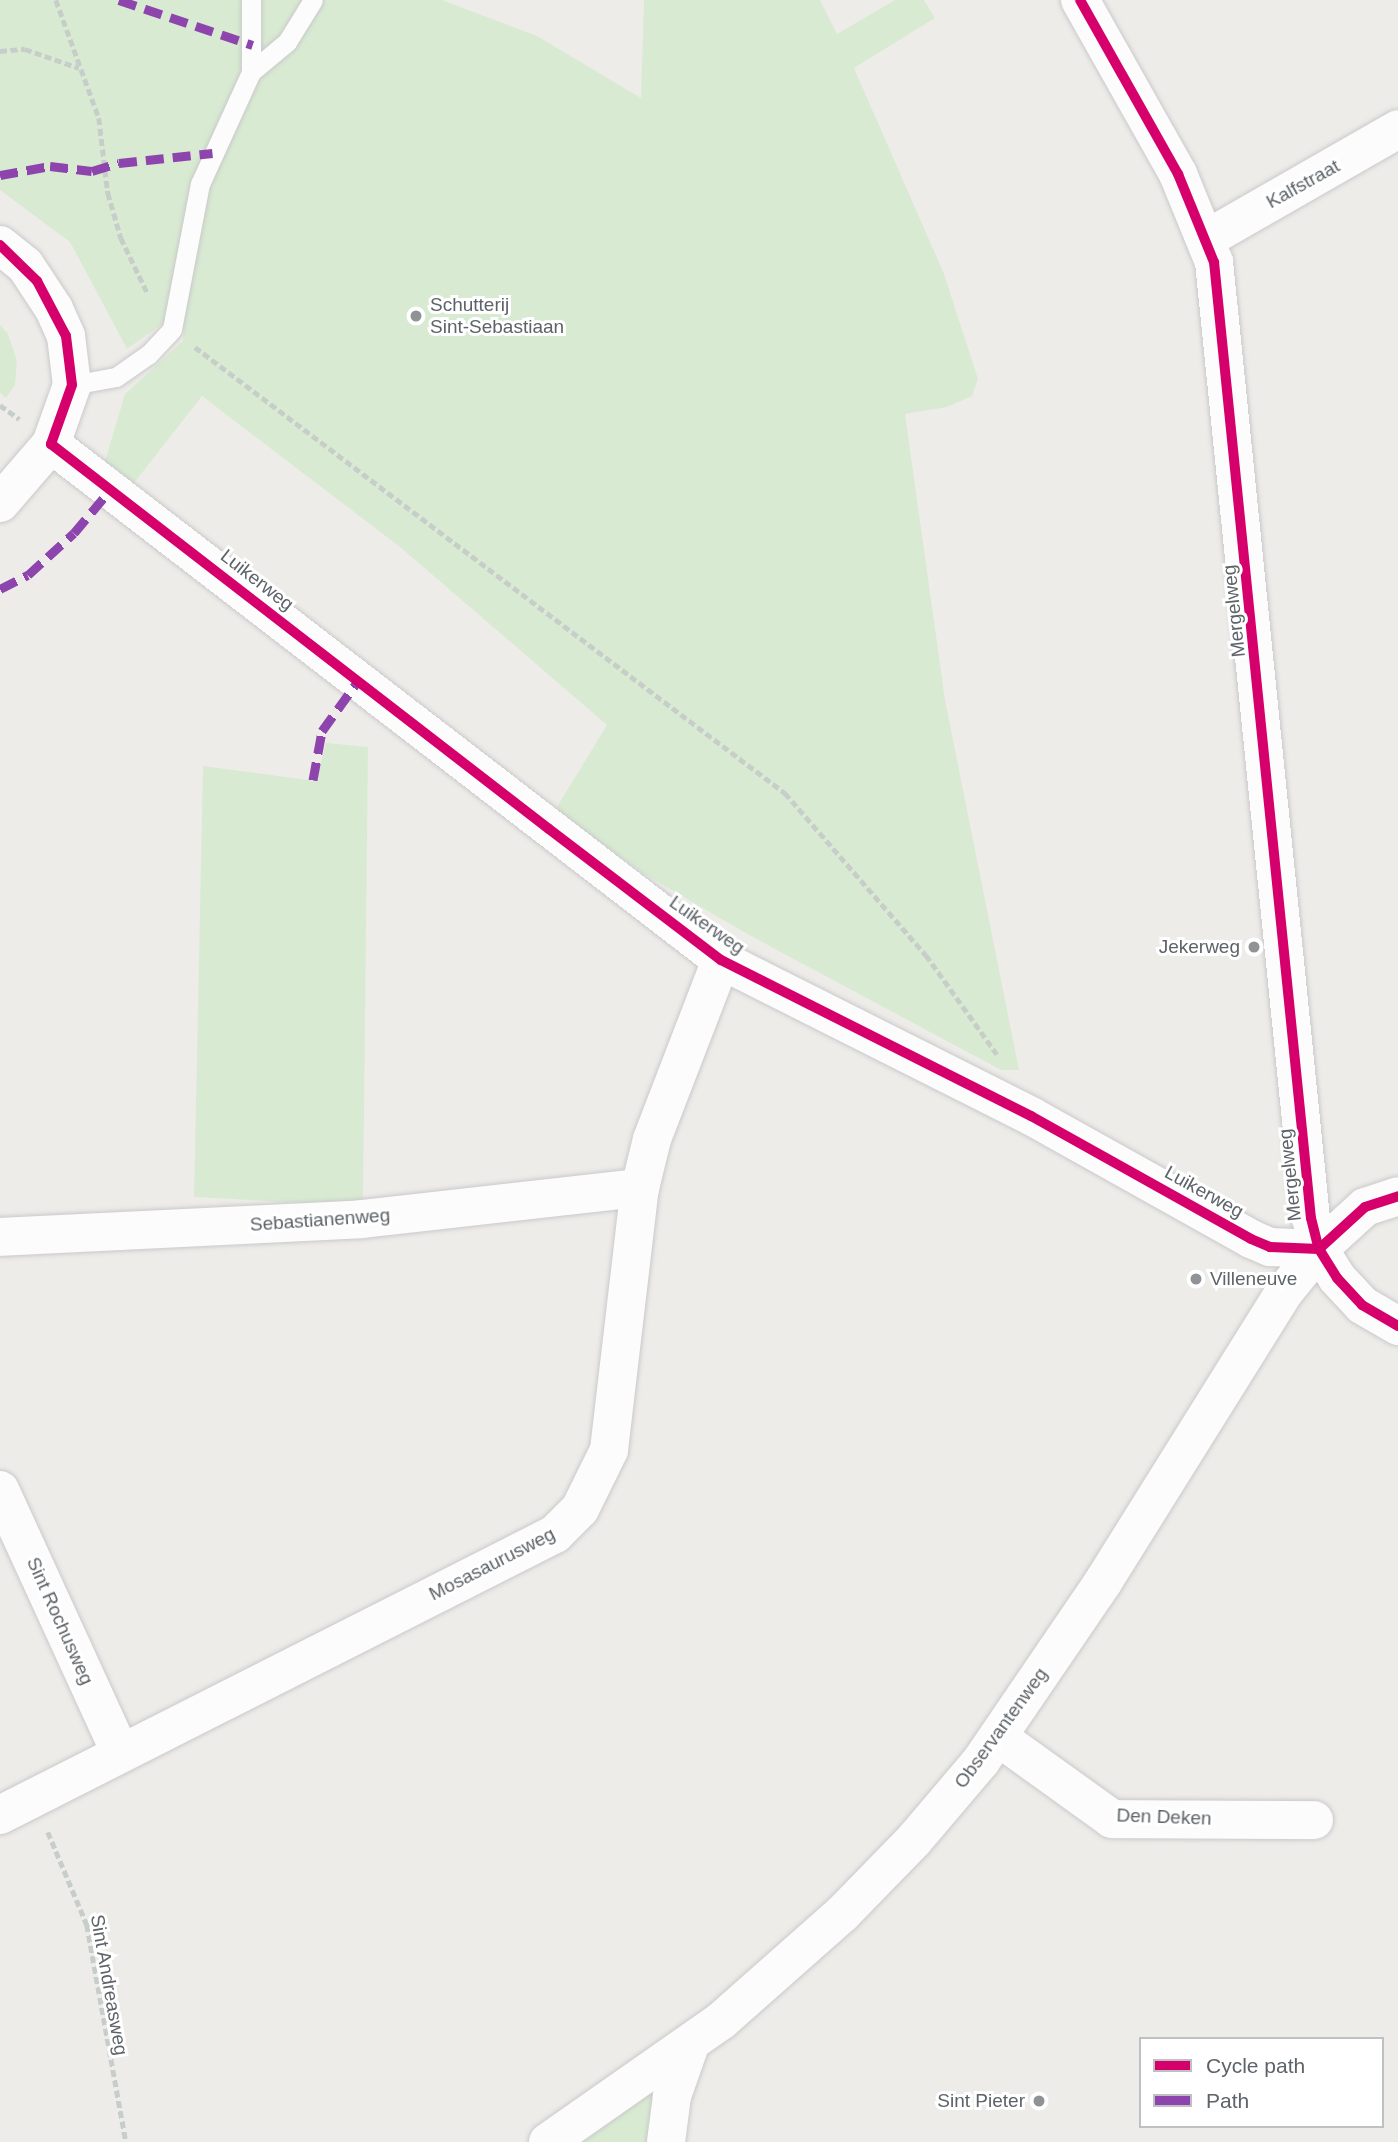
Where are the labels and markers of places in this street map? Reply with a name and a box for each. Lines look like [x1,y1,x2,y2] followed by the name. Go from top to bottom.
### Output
[430,294,564,338] place label: Schutterij Sint-Sebastiaan
[408,308,424,324] marker: Schutterij Sint-Sebastiaan
[1159,936,1240,958] place label: Jekerweg
[1246,939,1262,955] marker: Jekerweg
[1210,1268,1297,1290] place label: Villeneuve
[1188,1271,1204,1287] marker: Villeneuve
[937,2090,1025,2112] place label: Sint Pieter
[1031,2093,1047,2109] marker: Sint Pieter

